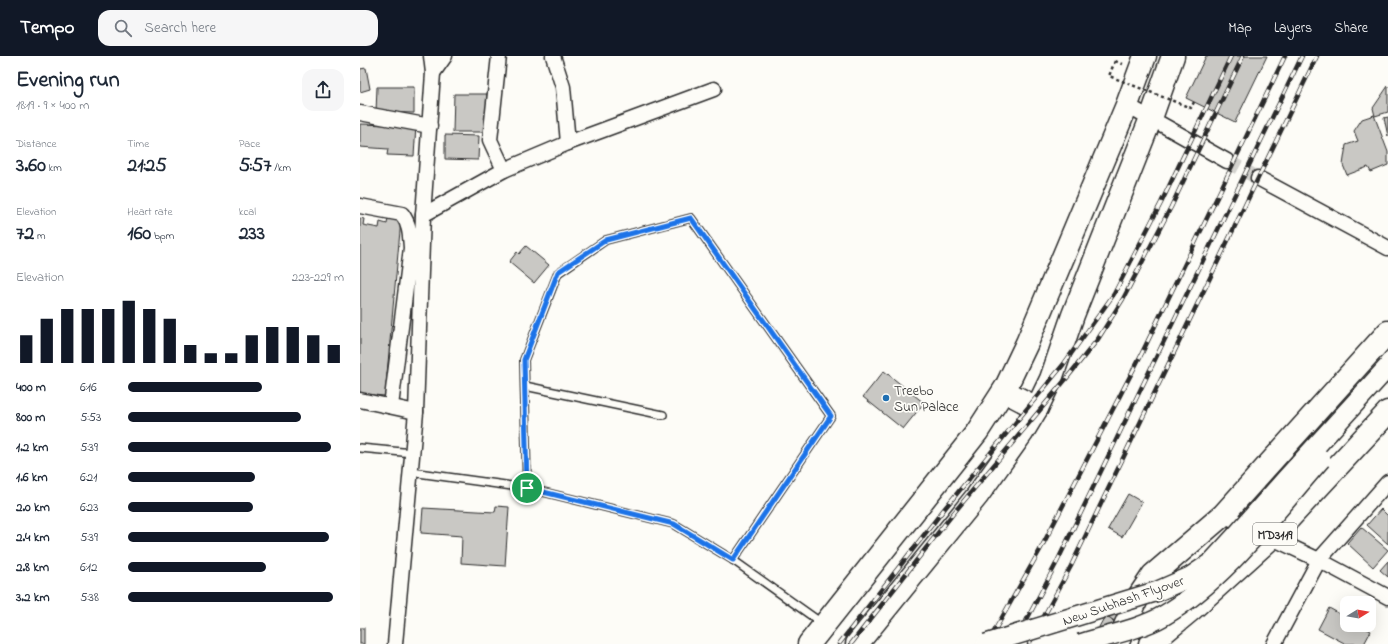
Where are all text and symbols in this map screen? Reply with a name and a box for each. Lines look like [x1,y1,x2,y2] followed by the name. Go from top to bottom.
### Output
[98,10,378,46] search box
[20,15,74,42] text: Tempo
[112,17,134,39] icon: search
[144,17,216,39] text: Search here
[1228,18,1252,39] text: Map
[1274,18,1312,39] text: Layers
[1334,18,1368,39] text: Share
[16,65,120,97] text: Evening run
[302,69,344,111] button: share
[16,96,89,115] text: 18:19 · 9 × 400 m
[16,136,57,152] text: Distance
[127,136,149,152] text: Time
[239,136,260,152] text: Pace
[16,152,46,181] text: 3.60
[127,152,167,181] text: 21:25
[239,152,271,181] text: 5:57
[46,160,62,176] text: km
[271,160,291,176] text: /km
[16,204,56,220] text: Elevation
[127,204,172,220] text: Heart rate
[239,204,256,220] text: kcal
[16,220,34,249] text: 72
[127,220,151,249] text: 160
[239,220,265,249] text: 233
[34,228,45,244] text: m
[151,228,174,244] text: bpm
[16,268,64,287] text: Elevation
[292,268,344,287] text: 223–229 m
[16,378,46,397] text: 400 m
[80,378,97,397] text: 6:16
[894,381,959,418] place label: Treebo Sun Palace
[881,393,891,403] marker: Treebo Sun Palace
[16,408,45,427] text: 800 m
[80,408,101,427] text: 5:53
[16,438,48,457] text: 1.2 km
[80,438,98,457] text: 5:39
[16,468,48,487] text: 1.6 km
[80,468,97,487] text: 6:21
[510,471,544,505] pin
[516,477,538,499] icon: arrive
[16,498,50,517] text: 2.0 km
[80,498,99,517] text: 6:23
[1253,523,1297,545] road number: MD3119
[16,528,50,547] text: 2.4 km
[80,528,98,547] text: 5:39
[16,558,49,577] text: 2.8 km
[80,558,97,577] text: 6:12
[1060,571,1188,633] street label: New Subhash Flyover
[16,588,50,607] text: 3.2 km
[80,588,99,607] text: 5:38
[1340,596,1376,632] north arrow
[1340,596,1376,632] map controls

